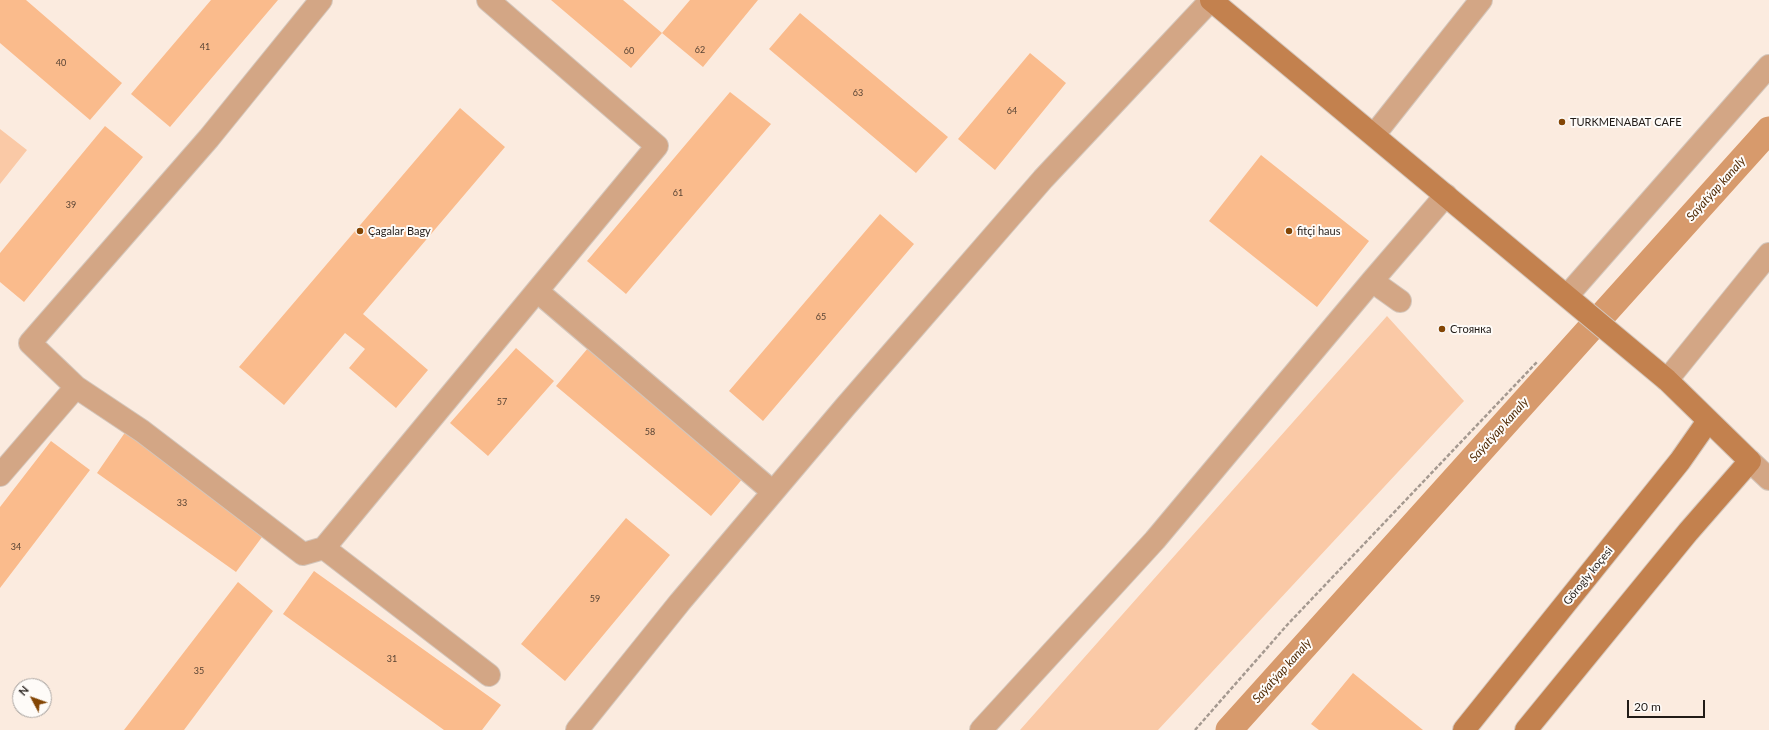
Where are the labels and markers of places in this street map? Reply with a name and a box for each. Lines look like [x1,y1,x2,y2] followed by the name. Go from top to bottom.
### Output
[1570,115,1682,129] place label: TURKMENABAT CAFE
[1557,117,1567,127] marker: TURKMENABAT CAFE
[368,224,431,238] place label: Çagalar Bagy
[1297,224,1340,238] place label: fitçi haus
[355,226,365,236] marker: Çagalar Bagy
[1284,226,1294,236] marker: fitçi haus
[1450,322,1491,336] place label: Стоянка
[1437,324,1447,334] marker: Стоянка

